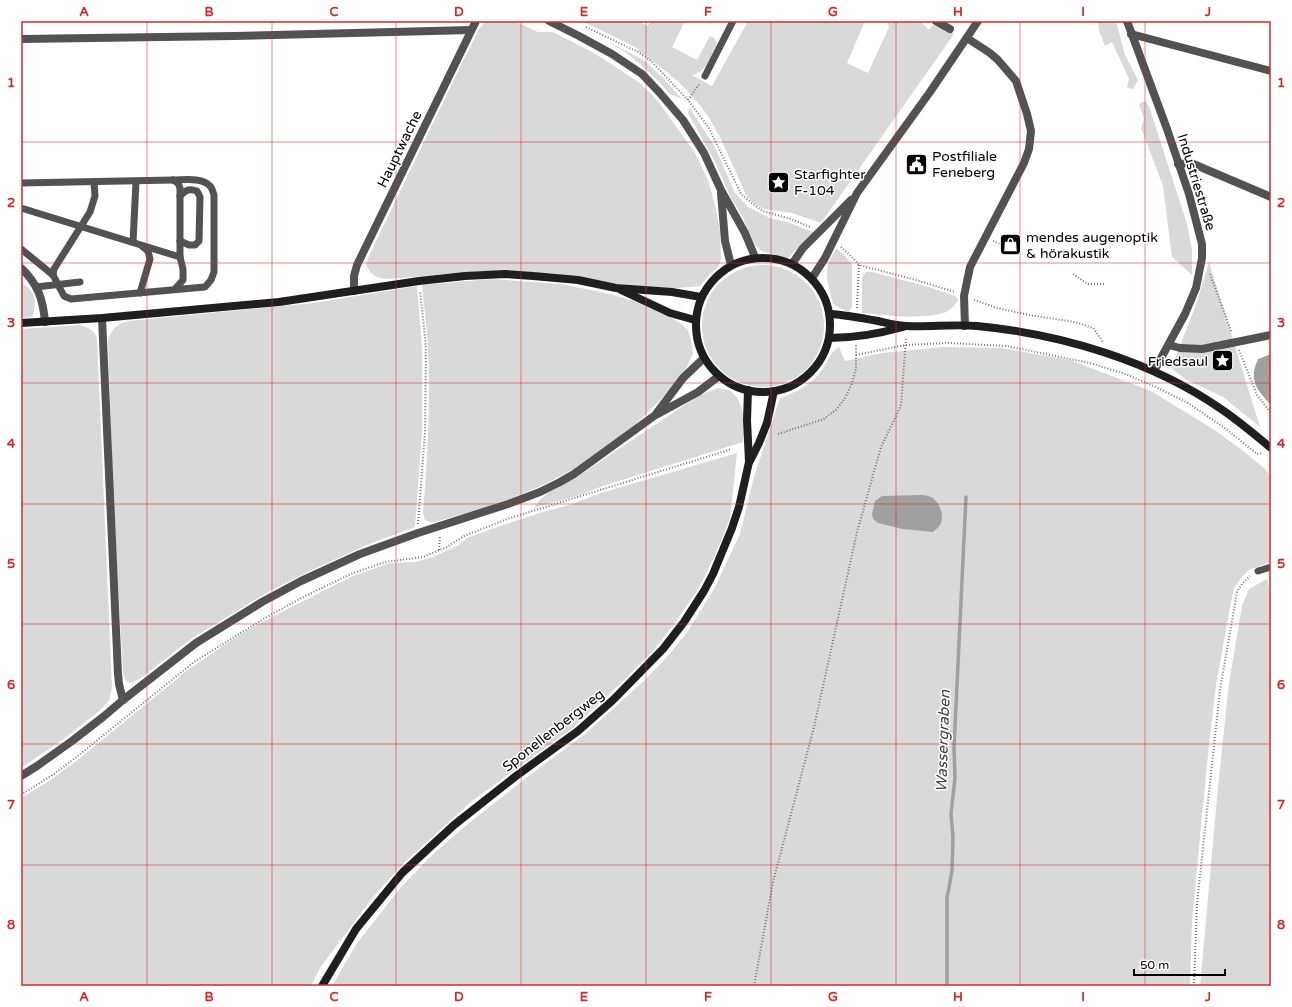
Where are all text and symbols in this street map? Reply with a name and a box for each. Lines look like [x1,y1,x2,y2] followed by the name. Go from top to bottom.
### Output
[79,4,89,20] text: A
[204,4,214,20] text: B
[329,4,339,20] text: C
[454,4,464,20] text: D
[580,4,588,20] text: E
[704,4,712,20] text: F
[828,4,838,20] text: G
[953,4,963,20] text: H
[1081,4,1085,20] text: I
[1204,4,1211,20] text: J
[7,75,15,91] text: 1
[1277,75,1285,91] text: 1
[373,108,425,191] street label: Hauptwache
[1174,132,1219,233] street label: Industriestraße
[932,148,997,181] place label: Postfiliale Feneberg
[904,151,930,177] public building icon: Postfiliale Feneberg
[794,166,866,199] place label: Starfighter F-104
[765,169,791,195] place icon: Starfighter F-104
[7,195,15,211] text: 2
[1277,195,1285,211] text: 2
[1026,229,1158,262] place label: mendes augenoptik & hörakustik
[997,232,1023,258] shop icon: mendes augenoptik & hörakustik
[7,315,15,331] text: 3
[1277,315,1285,331] text: 3
[1210,348,1236,374] place icon: Friedsaul
[1148,353,1208,370] place label: Friedsaul
[7,436,16,452] text: 4
[1277,436,1286,452] text: 4
[7,556,15,572] text: 5
[1277,556,1285,572] text: 5
[7,677,15,693] text: 6
[1277,677,1285,693] text: 6
[499,685,607,775] street label: Sponellenbergweg
[932,689,954,792] water label: Wassergraben
[7,797,15,813] text: 7
[1277,797,1285,813] text: 7
[7,917,15,933] text: 8
[1277,917,1285,933] text: 8
[1134,951,1225,977] scale bar
[1140,958,1169,972] text: 50 m
[79,989,89,1005] text: A
[204,989,214,1005] text: B
[329,989,339,1005] text: C
[454,989,464,1005] text: D
[580,989,588,1005] text: E
[704,989,712,1005] text: F
[828,989,838,1005] text: G
[953,989,963,1005] text: H
[1081,989,1085,1005] text: I
[1204,989,1211,1005] text: J

